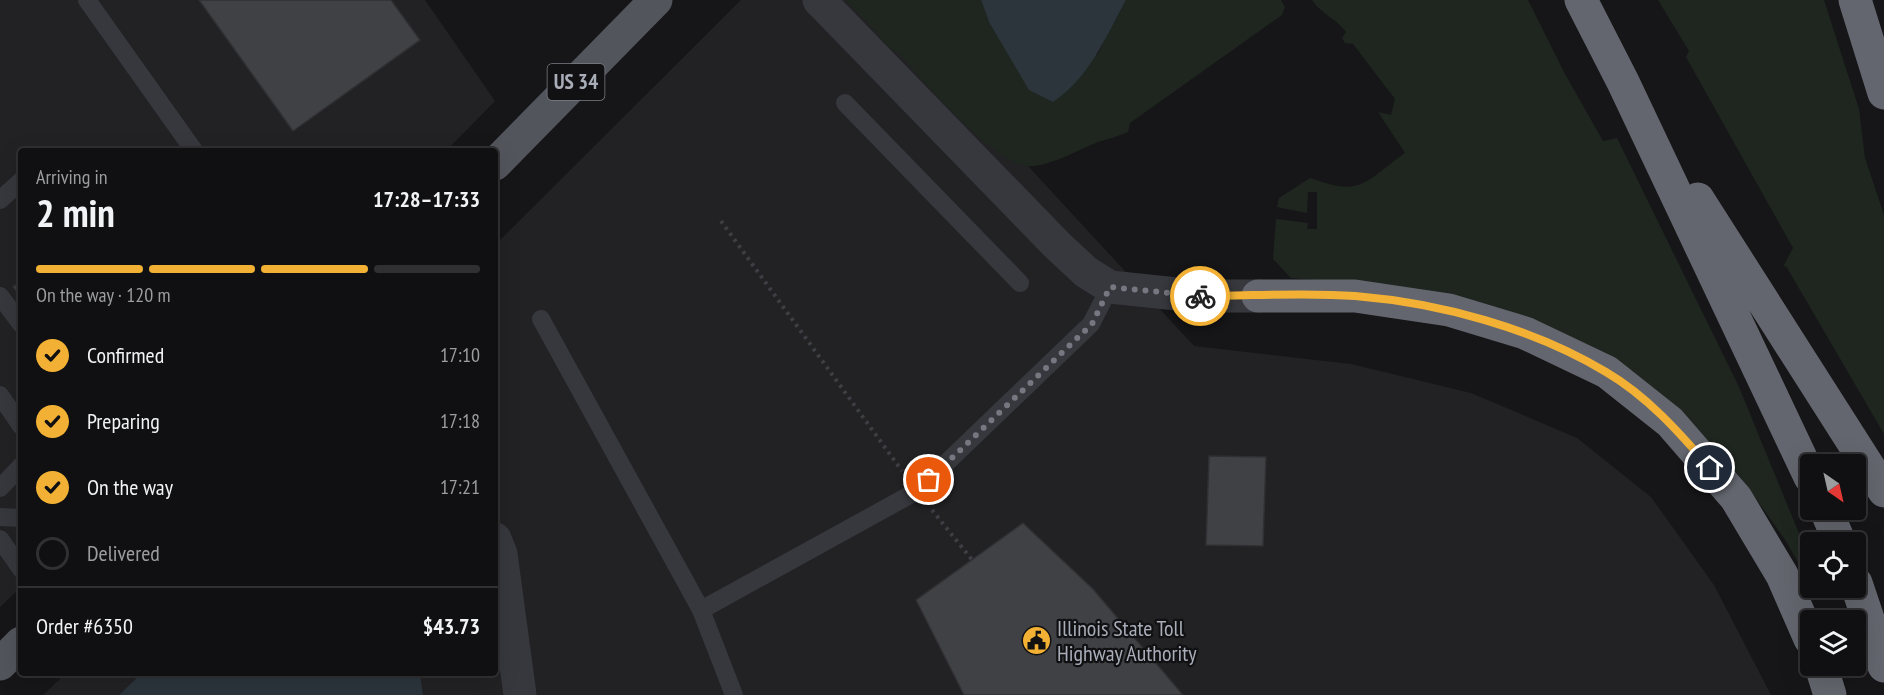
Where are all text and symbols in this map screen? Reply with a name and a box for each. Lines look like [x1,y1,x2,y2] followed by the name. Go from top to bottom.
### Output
[548,64,604,100] road number: US 34
[36,164,108,190] text: Arriving in
[373,185,480,213] text: 17:28–17:33
[36,187,115,238] text: 2 min
[1170,266,1230,326] courier
[1184,280,1217,313] icon: bike
[36,282,171,308] text: On the way · 120 m
[36,339,69,372] icon: check
[87,341,164,369] text: Confirmed
[440,342,480,368] text: 17:10
[36,405,69,438] icon: check
[87,407,160,435] text: Preparing
[440,408,480,434] text: 17:18
[1684,442,1735,493] pin
[1693,451,1726,484] icon: home
[903,454,954,505] pin
[1800,454,1866,520] north arrow
[1800,454,1866,676] map controls
[912,463,945,496] icon: bag
[36,471,69,504] icon: check
[87,473,173,501] text: On the way
[440,474,480,500] text: 17:21
[1800,532,1866,598] button: locate
[87,539,160,567] text: Delivered
[1800,610,1866,676] button: layers
[36,612,133,640] text: Order #6350
[423,612,480,640] text: $43.73
[1057,614,1197,667] place label: Illinois State Toll Highway Authority
[1020,625,1052,657] public building icon: Illinois State Toll Highway Authority

